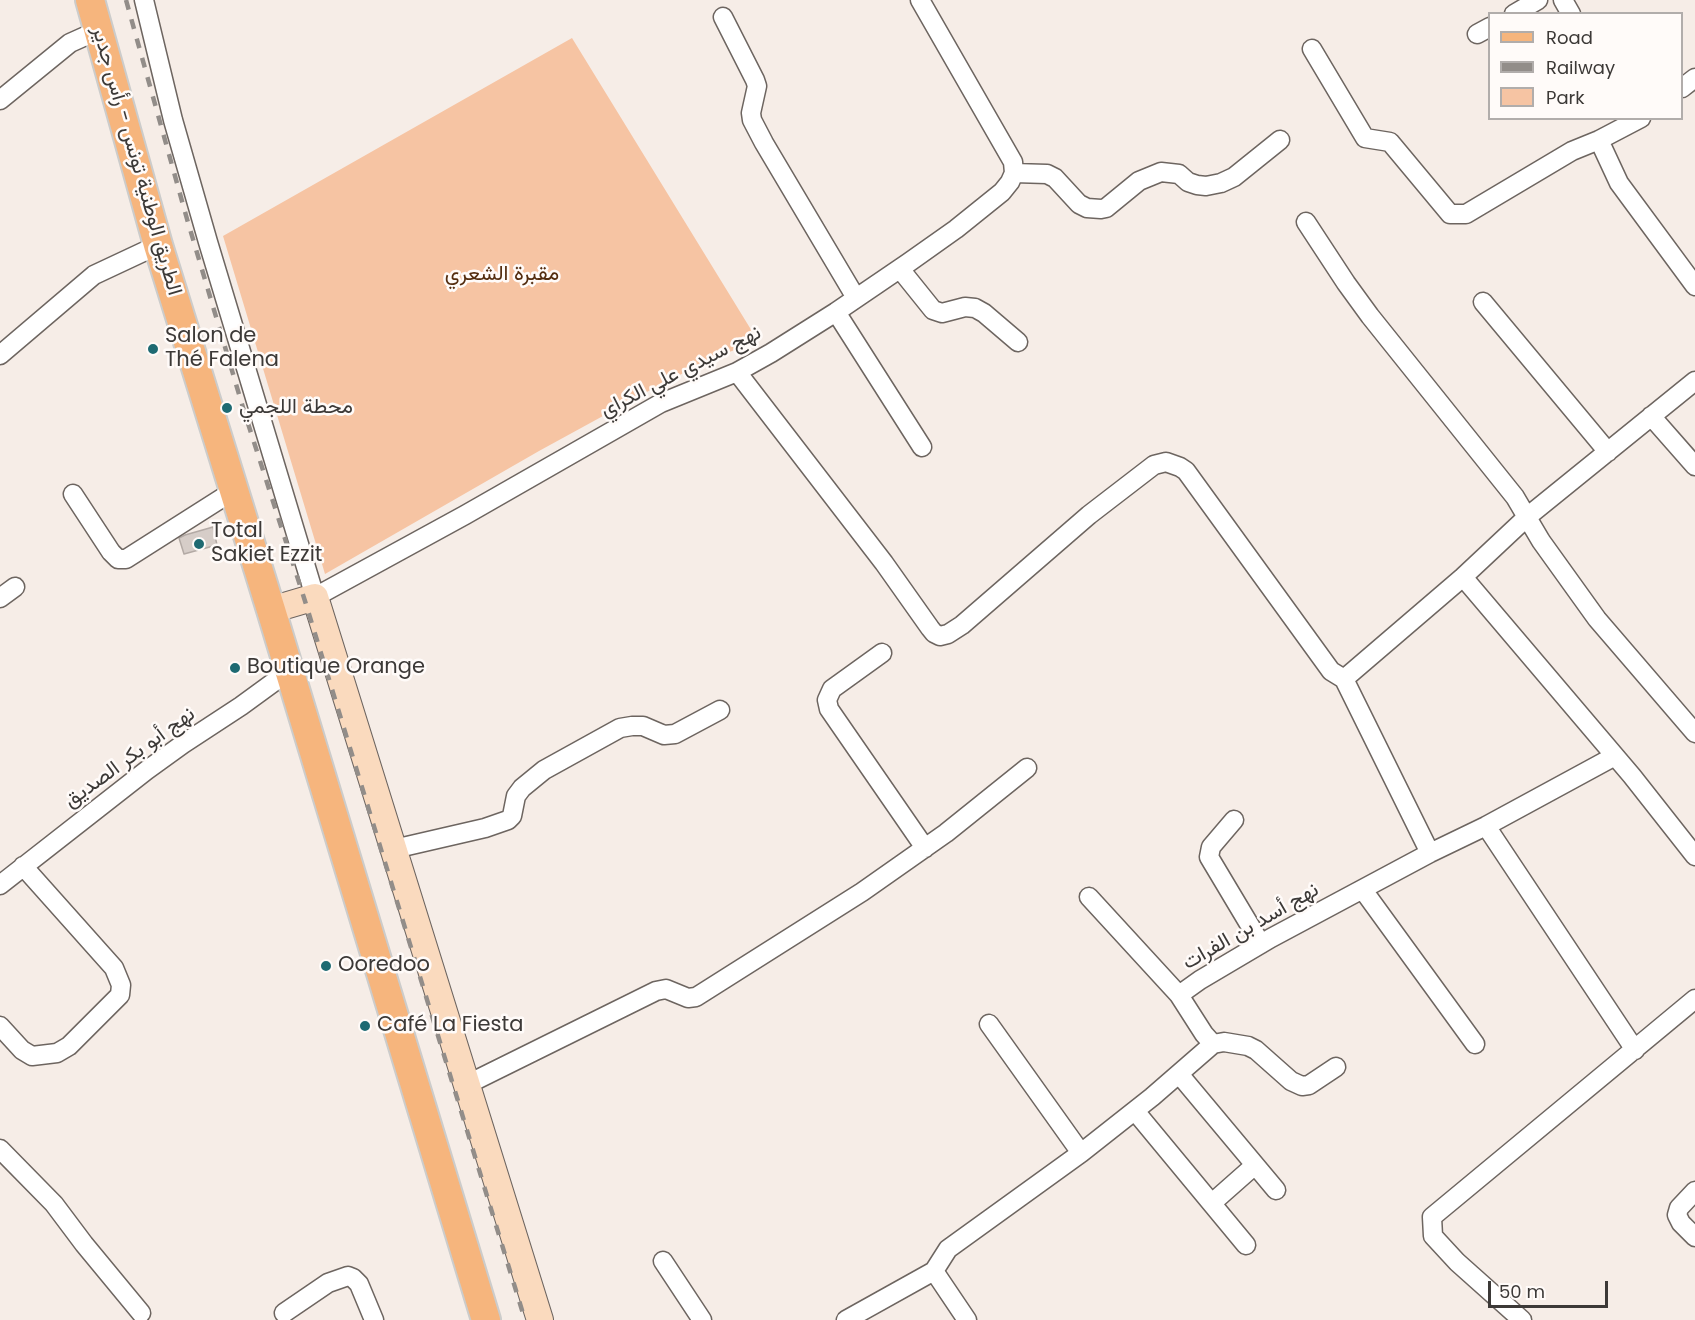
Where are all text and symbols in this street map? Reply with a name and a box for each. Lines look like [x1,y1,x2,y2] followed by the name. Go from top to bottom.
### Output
[1488,12,1683,120] legend
[85,24,187,298] street label: الطريق الوطنية تونس - رأس جدير
[1546,25,1593,50] text: Road
[1546,55,1615,80] text: Railway
[1546,85,1585,110] text: Park
[445,262,559,288] park label: مقبرة الشعري
[596,321,766,423] street label: نهج سيدي علي الكراي
[165,324,279,374] place label: Salon de Thé Falena
[146,342,160,356] marker: Salon de Thé Falena
[239,395,353,421] place label: محطة اللجمي
[220,401,234,415] marker: محطة اللجمي
[211,519,322,569] place label: Total Sakiet Ezzit
[192,537,206,551] marker: Total Sakiet Ezzit
[247,655,425,681] place label: Boutique Orange
[228,661,242,675] marker: Boutique Orange
[59,702,201,814] street label: نهج أبو بكر الصديق
[1178,878,1324,976] street label: نهج أسد بن الفرات
[338,953,430,979] place label: Ooredoo
[319,959,333,973] marker: Ooredoo
[377,1013,523,1039] place label: Café La Fiesta
[358,1019,372,1033] marker: Café La Fiesta
[1491,1269,1611,1307] scale bar
[1499,1279,1545,1304] text: 50 m

